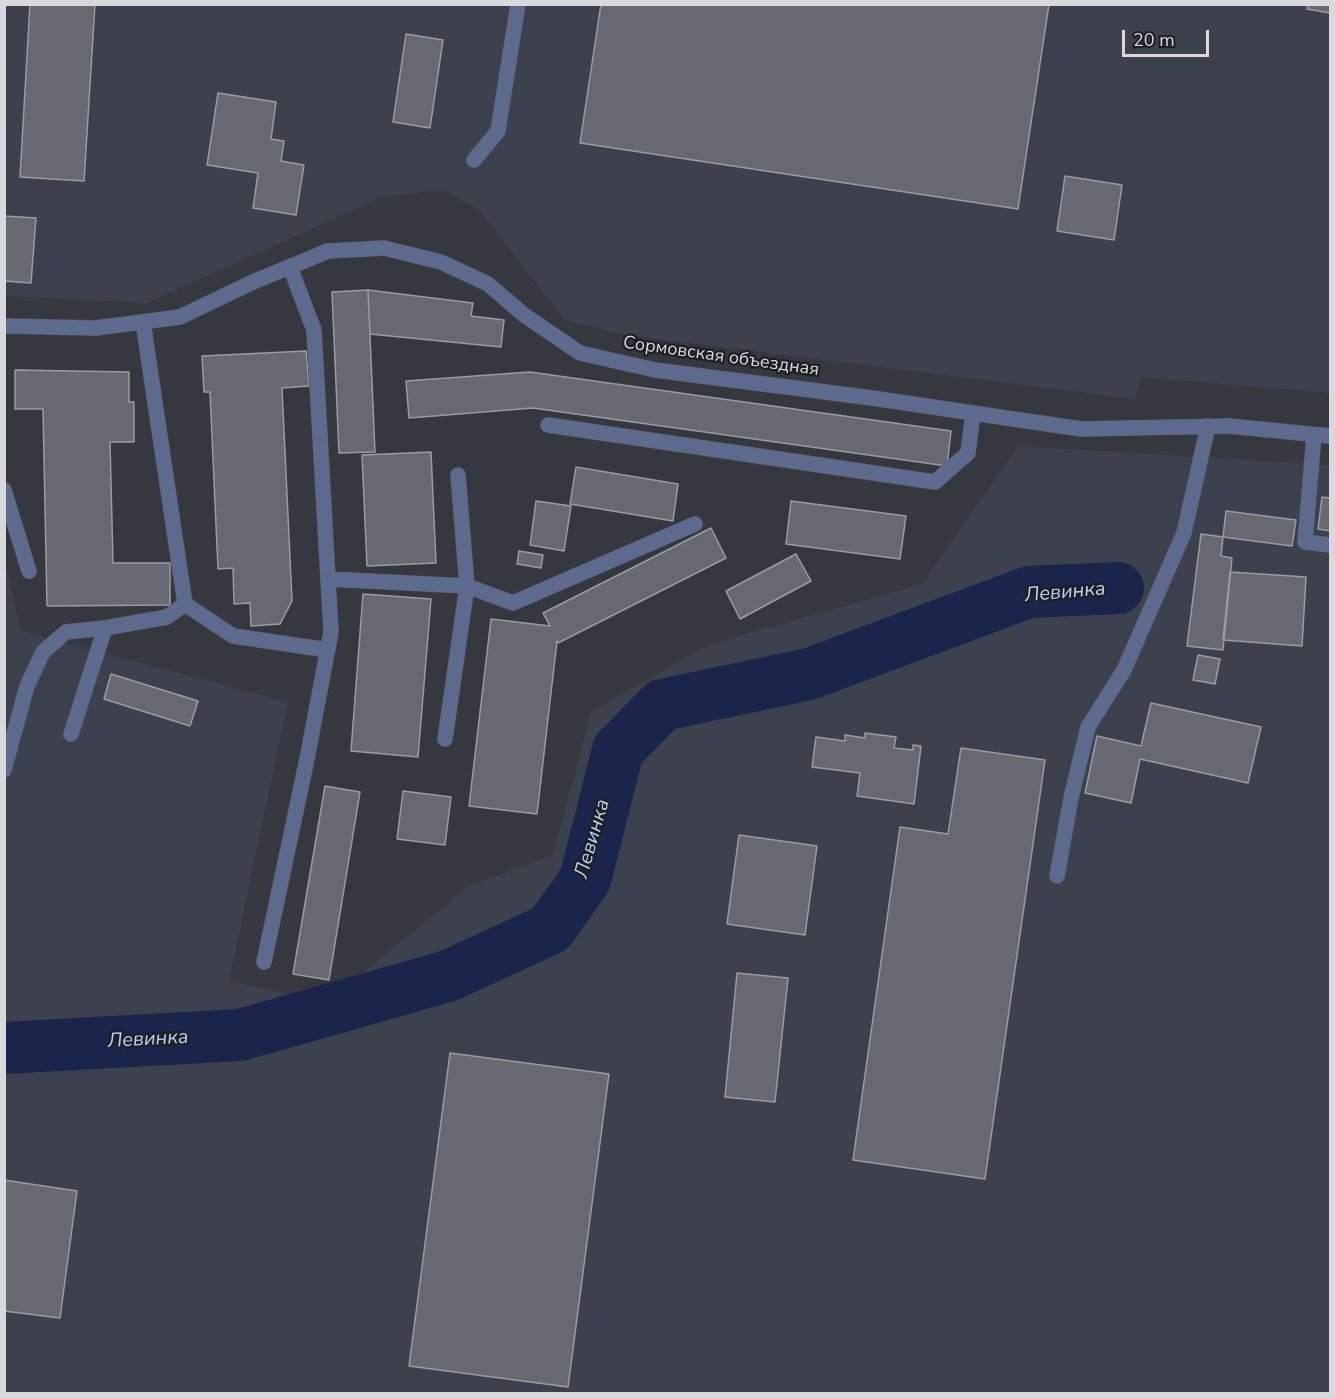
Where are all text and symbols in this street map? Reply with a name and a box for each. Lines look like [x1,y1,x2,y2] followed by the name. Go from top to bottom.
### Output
[1125,18,1212,56] scale bar
[1133,28,1175,52] text: 20 m
[622,333,820,381] street label: Сормовская объездная
[1023,578,1107,608] water label: Левинка
[570,797,616,881] water label: Левинка
[107,1026,189,1054] water label: Левинка

